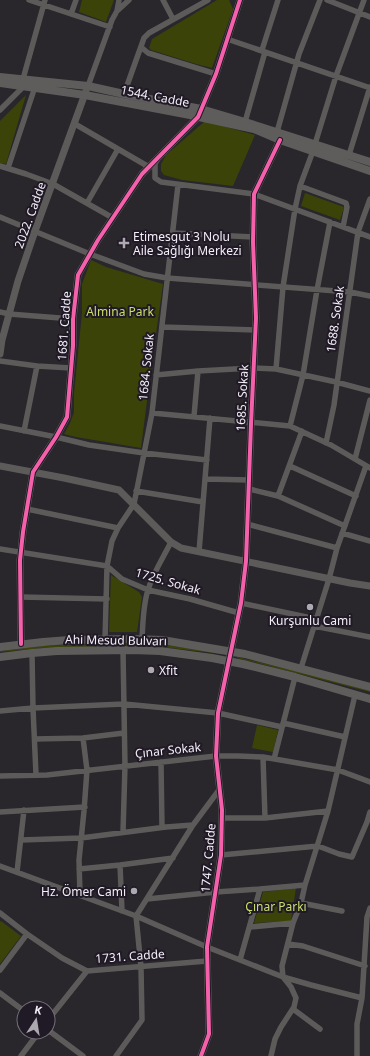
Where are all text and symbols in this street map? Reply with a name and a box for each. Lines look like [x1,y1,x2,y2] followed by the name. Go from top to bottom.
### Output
[119,81,191,111] street label: 1544. Cadde
[10,179,50,251] street label: 2022. Cadde
[133,228,242,259] place label: Etimesgut 3 Nolu Aile Sağlığı Merkezi
[118,237,130,249] marker: Etimesgut 3 Nolu Aile Sağlığı Merkezi
[322,284,348,353] street label: 1688. Sokak
[53,290,75,361] street label: 1681. Cadde
[86,303,154,320] park label: Almina Park
[134,332,158,401] street label: 1684. Sokak
[232,363,252,432] street label: 1685. Sokak
[133,564,203,599] street label: 1725. Sokak
[305,602,315,612] marker: Kurşunlu Cami
[269,612,351,629] place label: Kurşunlu Cami
[65,631,167,649] street label: Ahi Mesud Bulvarı
[159,662,178,679] place label: Xfit
[146,665,156,675] marker: Xfit
[134,738,202,762] street label: Çınar Sokak
[196,822,220,893] street label: 1747. Cadde
[41,883,126,900] place label: Hz. Ömer Cami
[129,886,139,896] marker: Hz. Ömer Cami
[245,898,307,915] park label: Çınar Parkı
[95,945,166,967] street label: 1731. Cadde
[16,1000,56,1040] north arrow
[33,1002,44,1018] text: K

